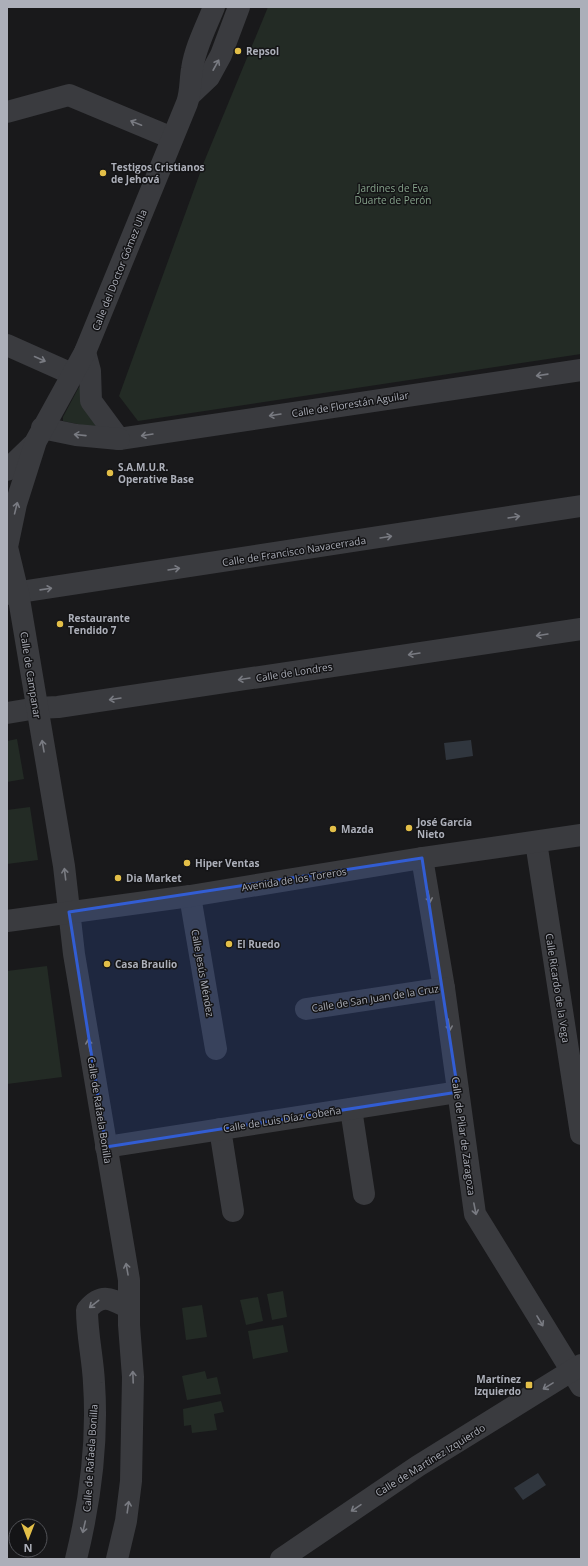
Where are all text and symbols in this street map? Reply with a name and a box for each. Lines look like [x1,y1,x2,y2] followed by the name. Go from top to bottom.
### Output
[246,44,279,58] place label: Repsol
[233,46,243,56] marker: Repsol
[212,59,220,71] one-way arrow
[131,119,143,126] one-way arrow
[111,160,205,186] place label: Testigos Cristianos de Jehová
[98,168,108,178] marker: Testigos Cristianos de Jehová
[354,181,432,207] park label: Jardines de Eva Duarte de Perón
[88,207,150,333] street label: Calle del Doctor Gómez Ulla
[33,356,45,364] one-way arrow
[536,371,549,379] one-way arrow
[291,388,409,420] street label: Calle de Florestán Aguilar
[269,411,282,419] one-way arrow
[141,431,154,439] one-way arrow
[74,432,87,439] one-way arrow
[118,460,194,486] place label: S.A.M.U.R. Operative Base
[105,468,115,478] marker: S.A.M.U.R. Operative Base
[12,502,20,515] one-way arrow
[507,513,520,521] one-way arrow
[221,533,367,569] street label: Calle de Francisco Navacerrada
[379,533,392,541] one-way arrow
[167,565,180,573] one-way arrow
[39,585,52,593] one-way arrow
[68,611,130,637] place label: Restaurante Tendido 7
[55,619,65,629] marker: Restaurante Tendido 7
[17,630,45,720] street label: Calle de Campanar
[536,631,549,639] one-way arrow
[408,650,421,658] one-way arrow
[255,659,334,685] street label: Calle de Londres
[238,675,251,683] one-way arrow
[109,695,122,703] one-way arrow
[39,740,47,753] one-way arrow
[416,815,472,841] place label: José García Nieto
[341,822,374,836] place label: Mazda
[404,823,414,833] marker: José García Nieto
[328,824,338,834] marker: Mazda
[195,856,259,870] place label: Hiper Ventas
[182,858,192,868] marker: Hiper Ventas
[240,864,348,894] street label: Avenida de los Toreros
[61,868,69,881] one-way arrow
[126,871,182,885] place label: Dia Market
[113,873,123,883] marker: Dia Market
[425,890,433,903] one-way arrow
[188,928,218,1018] street label: Calle Jesús Méndez
[542,932,574,1044] street label: Calle Ricardo de la Vega
[237,937,280,951] place label: El Ruedo
[224,939,234,949] marker: El Ruedo
[115,957,177,971] place label: Casa Braulio
[102,959,112,969] marker: Casa Braulio
[310,981,440,1015] street label: Calle de San Juan de la Cruz
[445,1018,453,1031] one-way arrow
[85,1039,93,1052] one-way arrow
[85,1056,115,1164] street label: Calle de Rafaela Bonilla
[449,1076,479,1196] street label: Calle de Pilar de Zaragoza
[222,1103,342,1135] street label: Calle de Luis Díaz Cobeña
[471,1203,479,1216] one-way arrow
[123,1263,131,1276] one-way arrow
[89,1300,100,1308] one-way arrow
[536,1315,544,1326] one-way arrow
[129,1371,137,1384] one-way arrow
[474,1372,521,1398] place label: Martínez Izquierdo
[524,1380,534,1390] marker: Martínez Izquierdo
[542,1383,554,1391] one-way arrow
[79,1404,101,1512] street label: Calle de Rafaela Bonilla
[372,1420,488,1500] street label: Calle de Martínez Izquierdo
[124,1501,132,1514] one-way arrow
[350,1504,361,1512] one-way arrow
[8,1518,48,1558] north arrow
[79,1520,87,1533] one-way arrow
[24,1541,32,1556] text: N

